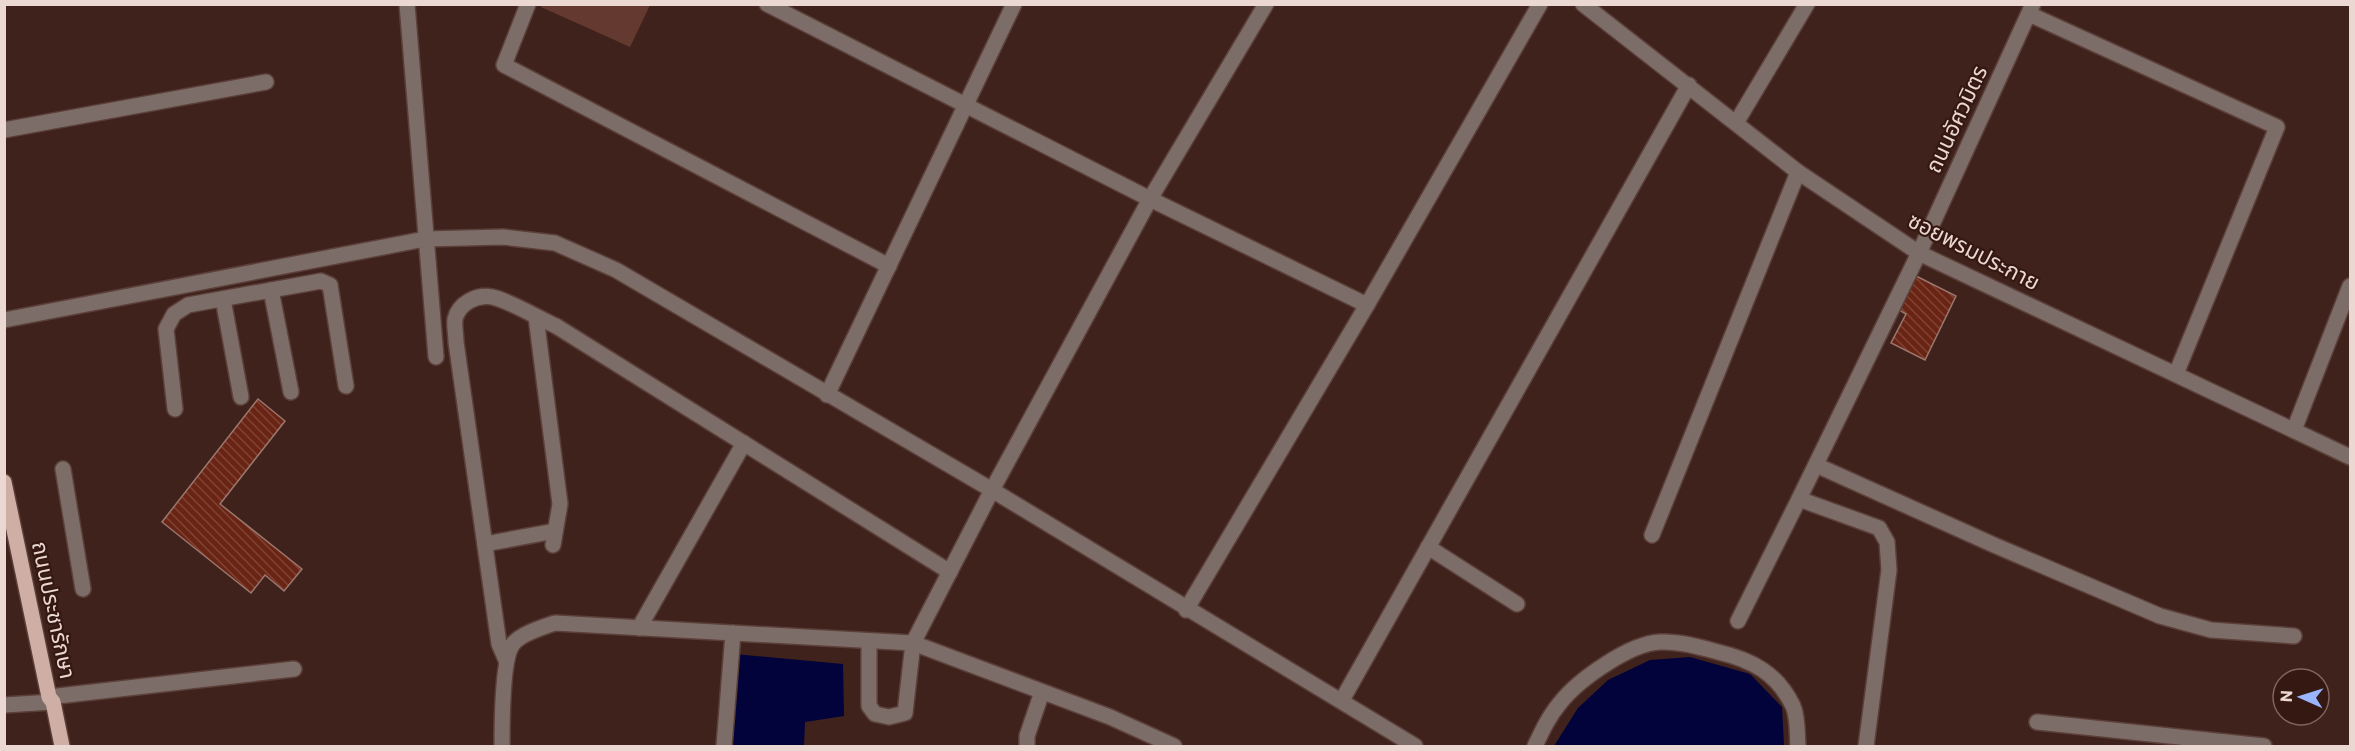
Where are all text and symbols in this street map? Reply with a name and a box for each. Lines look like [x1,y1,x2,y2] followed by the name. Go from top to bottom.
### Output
[1919,61,1992,177] street label: ถนนอัศวมิตร
[1904,206,2045,295] street label: ซอยพรมประกาย
[27,539,82,681] street label: ถนนประชารักษา
[2271,667,2331,727] north arrow
[2276,690,2295,703] text: N

